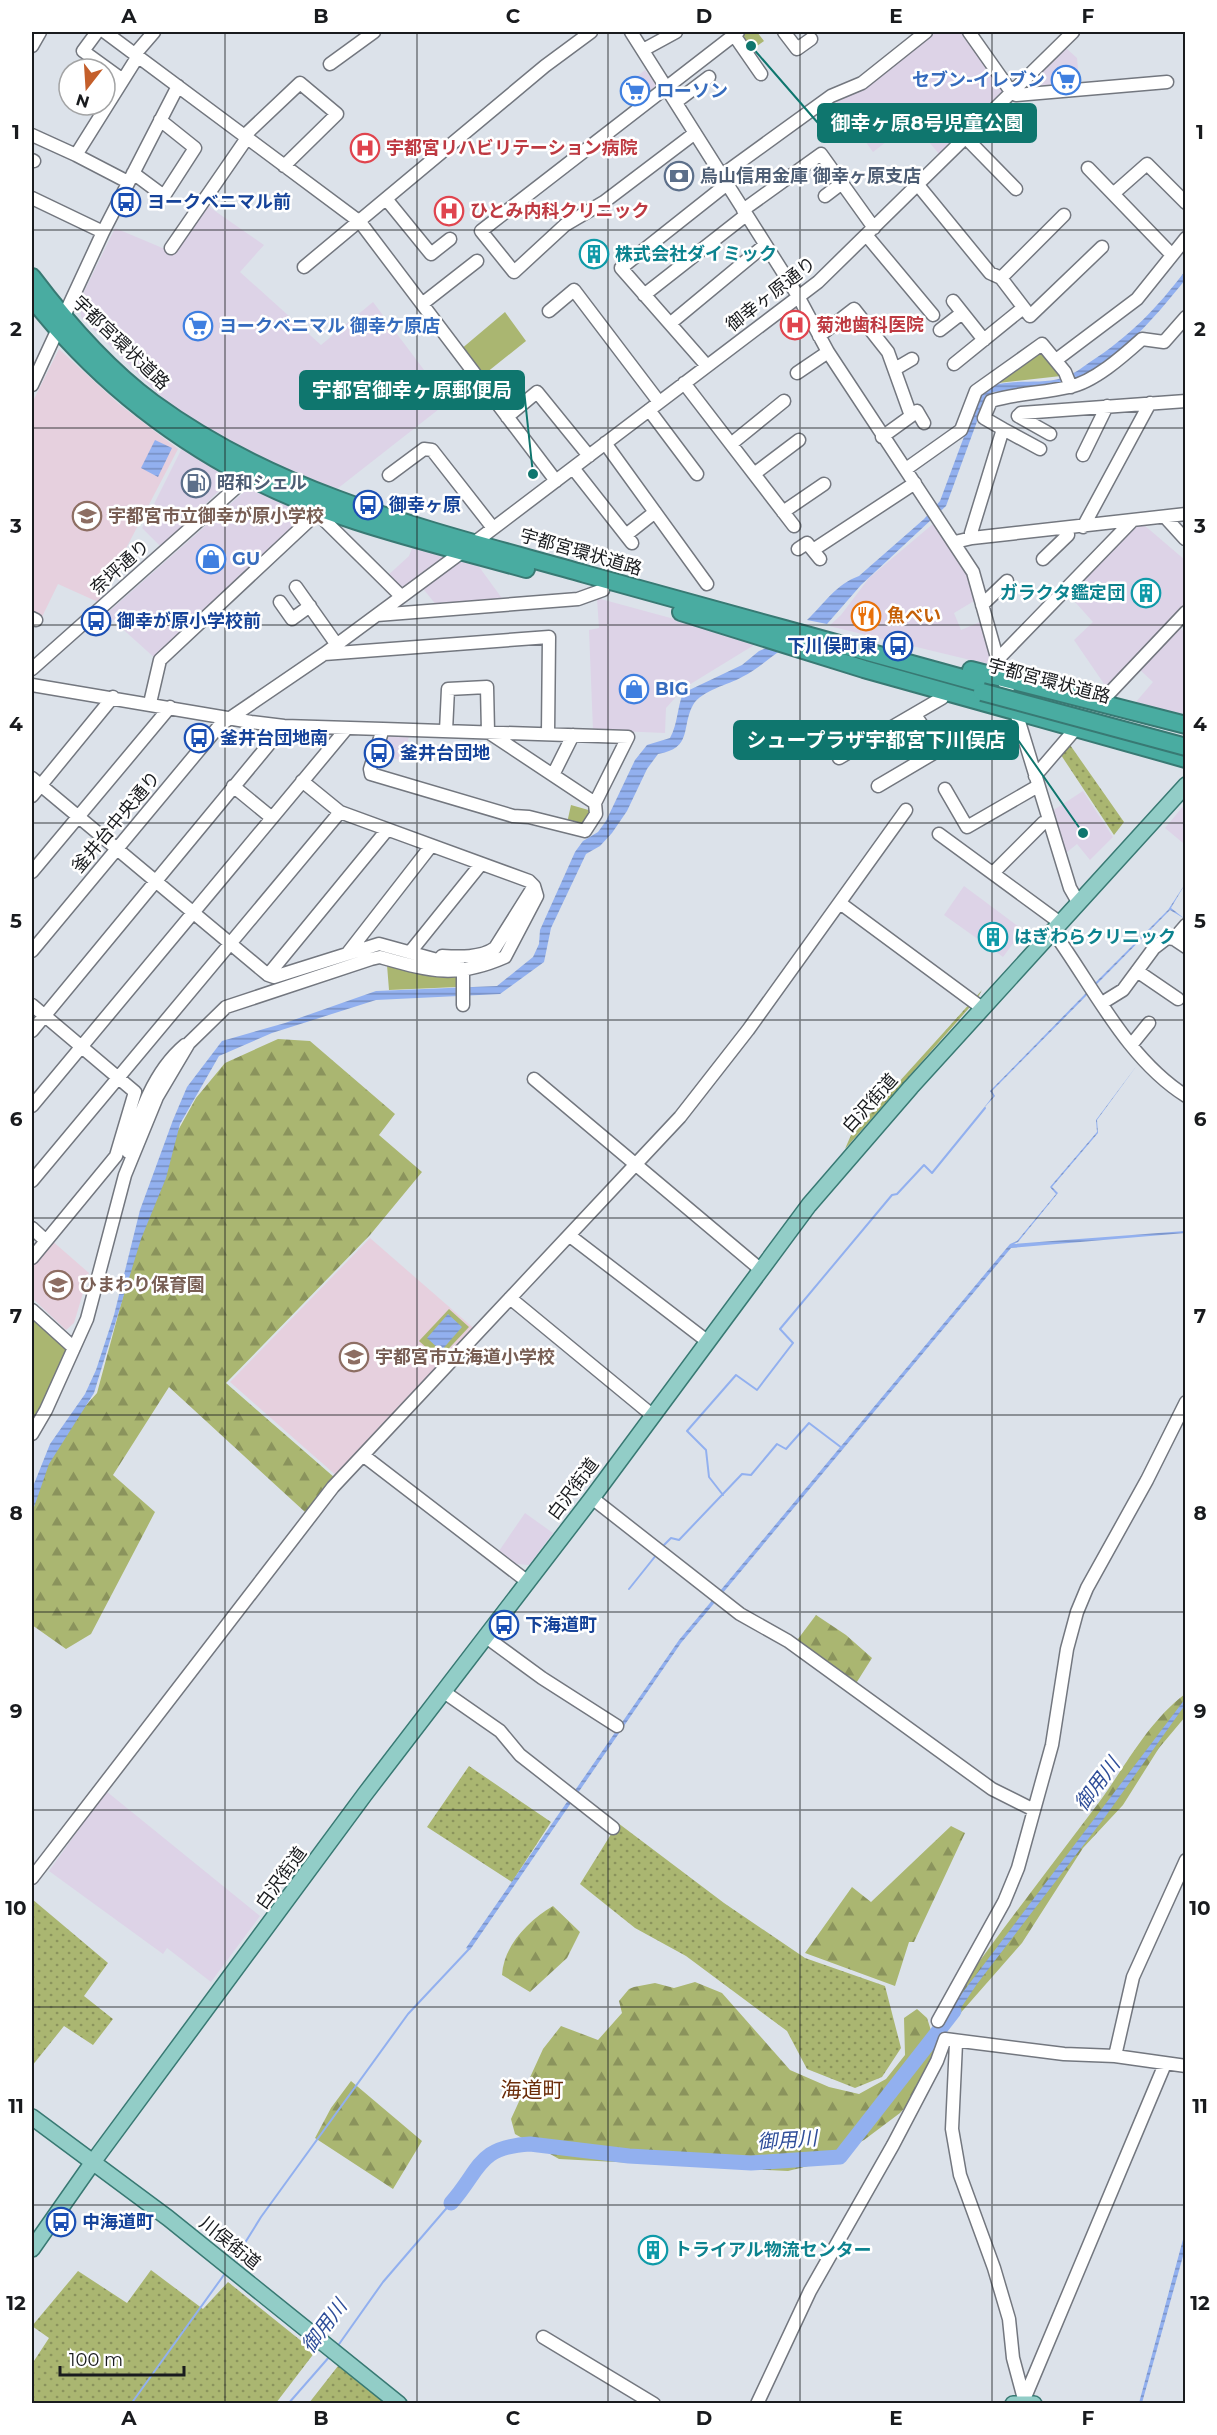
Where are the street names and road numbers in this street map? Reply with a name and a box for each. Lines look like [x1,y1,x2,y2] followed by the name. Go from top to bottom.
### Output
[722,252,820,336] street label: 御幸ヶ原通り
[68,291,174,395] street label: 宇都宮環状道路
[517,524,645,580] street label: 宇都宮環状道路
[86,535,154,599] street label: 奈坪通り
[985,654,1113,708] street label: 宇都宮環状道路
[67,767,165,877] street label: 釜井台中央通り
[838,1069,902,1137] street label: 白沢街道
[543,1454,603,1524] street label: 白沢街道
[251,1842,311,1914] street label: 白沢街道
[195,2212,265,2274] street label: 川俣街道

